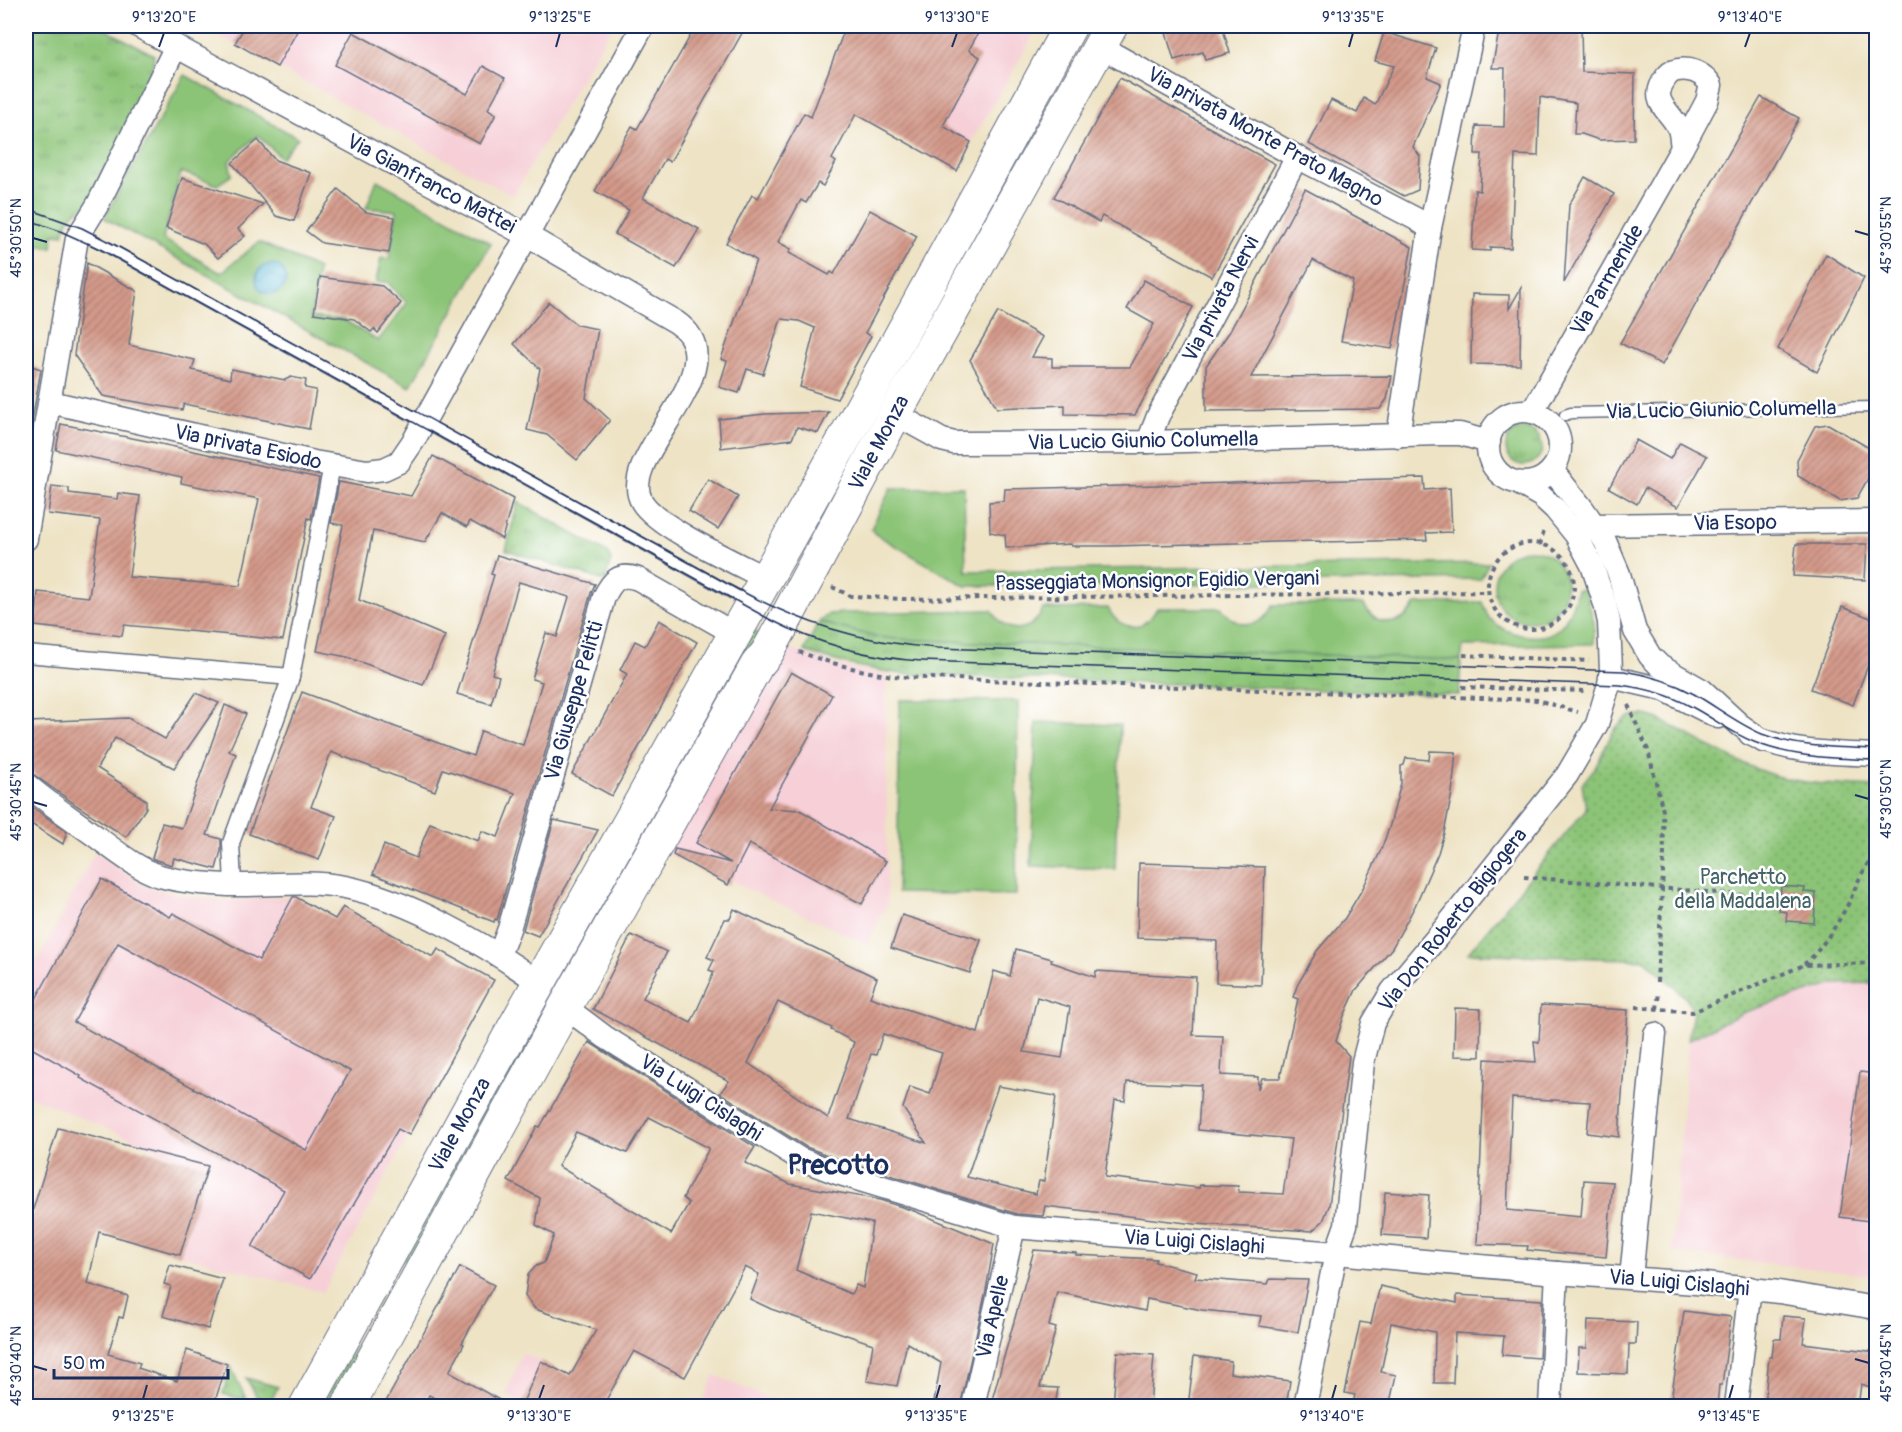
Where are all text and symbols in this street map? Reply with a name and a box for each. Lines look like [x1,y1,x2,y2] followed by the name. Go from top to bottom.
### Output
[132,8,196,27] text: 9°13'20"E
[529,8,591,27] text: 9°13'25"E
[925,8,989,27] text: 9°13'30"E
[1322,8,1384,27] text: 9°13'35"E
[1718,8,1782,27] text: 9°13'40"E
[1142,61,1388,213] street label: Via privata Monte Prato Magno
[342,128,521,240] street label: Via Gianfranco Mattei
[1877,196,1896,274] text: 45°30'55"N
[7,198,26,278] text: 45°30'50"N
[1564,219,1650,340] street label: Via Parmenide
[1176,231,1266,367] street label: Via privata Nervi
[842,390,916,496] street label: Viale Monza
[1605,394,1837,426] street label: Via Lucio Giunio Columella
[172,418,324,476] street label: Via privata Esiodo
[1027,425,1259,457] street label: Via Lucio Giunio Columella
[1693,509,1777,537] street label: Via Esopo
[995,565,1320,597] street label: Passeggiata Monsignor Egidio Vergani
[538,618,610,784] street label: Via Giuseppe Pelitti
[1877,759,1896,839] text: 45°30'50"N
[7,763,26,841] text: 45°30'45"N
[1373,822,1533,1018] street label: Via Don Roberto Bigiogera
[1675,864,1811,915] park label: Parchetto della Maddalena
[634,1048,768,1148] street label: Via Luigi Cislaghi
[423,1073,497,1177] street label: Viale Monza
[787,1149,889,1182] district label: Precotto
[1123,1224,1266,1260] street label: Via Luigi Cislaghi
[1608,1263,1751,1303] street label: Via Luigi Cislaghi
[970,1272,1016,1361] street label: Via Apelle
[1877,1324,1896,1402] text: 45°30'45"N
[7,1326,26,1406] text: 45°30'40"N
[54,1342,228,1380] scale bar
[63,1352,105,1375] text: 50 m
[112,1407,174,1426] text: 9°13'25"E
[507,1407,571,1426] text: 9°13'30"E
[905,1407,967,1426] text: 9°13'35"E
[1300,1407,1364,1426] text: 9°13'40"E
[1698,1407,1760,1426] text: 9°13'45"E

